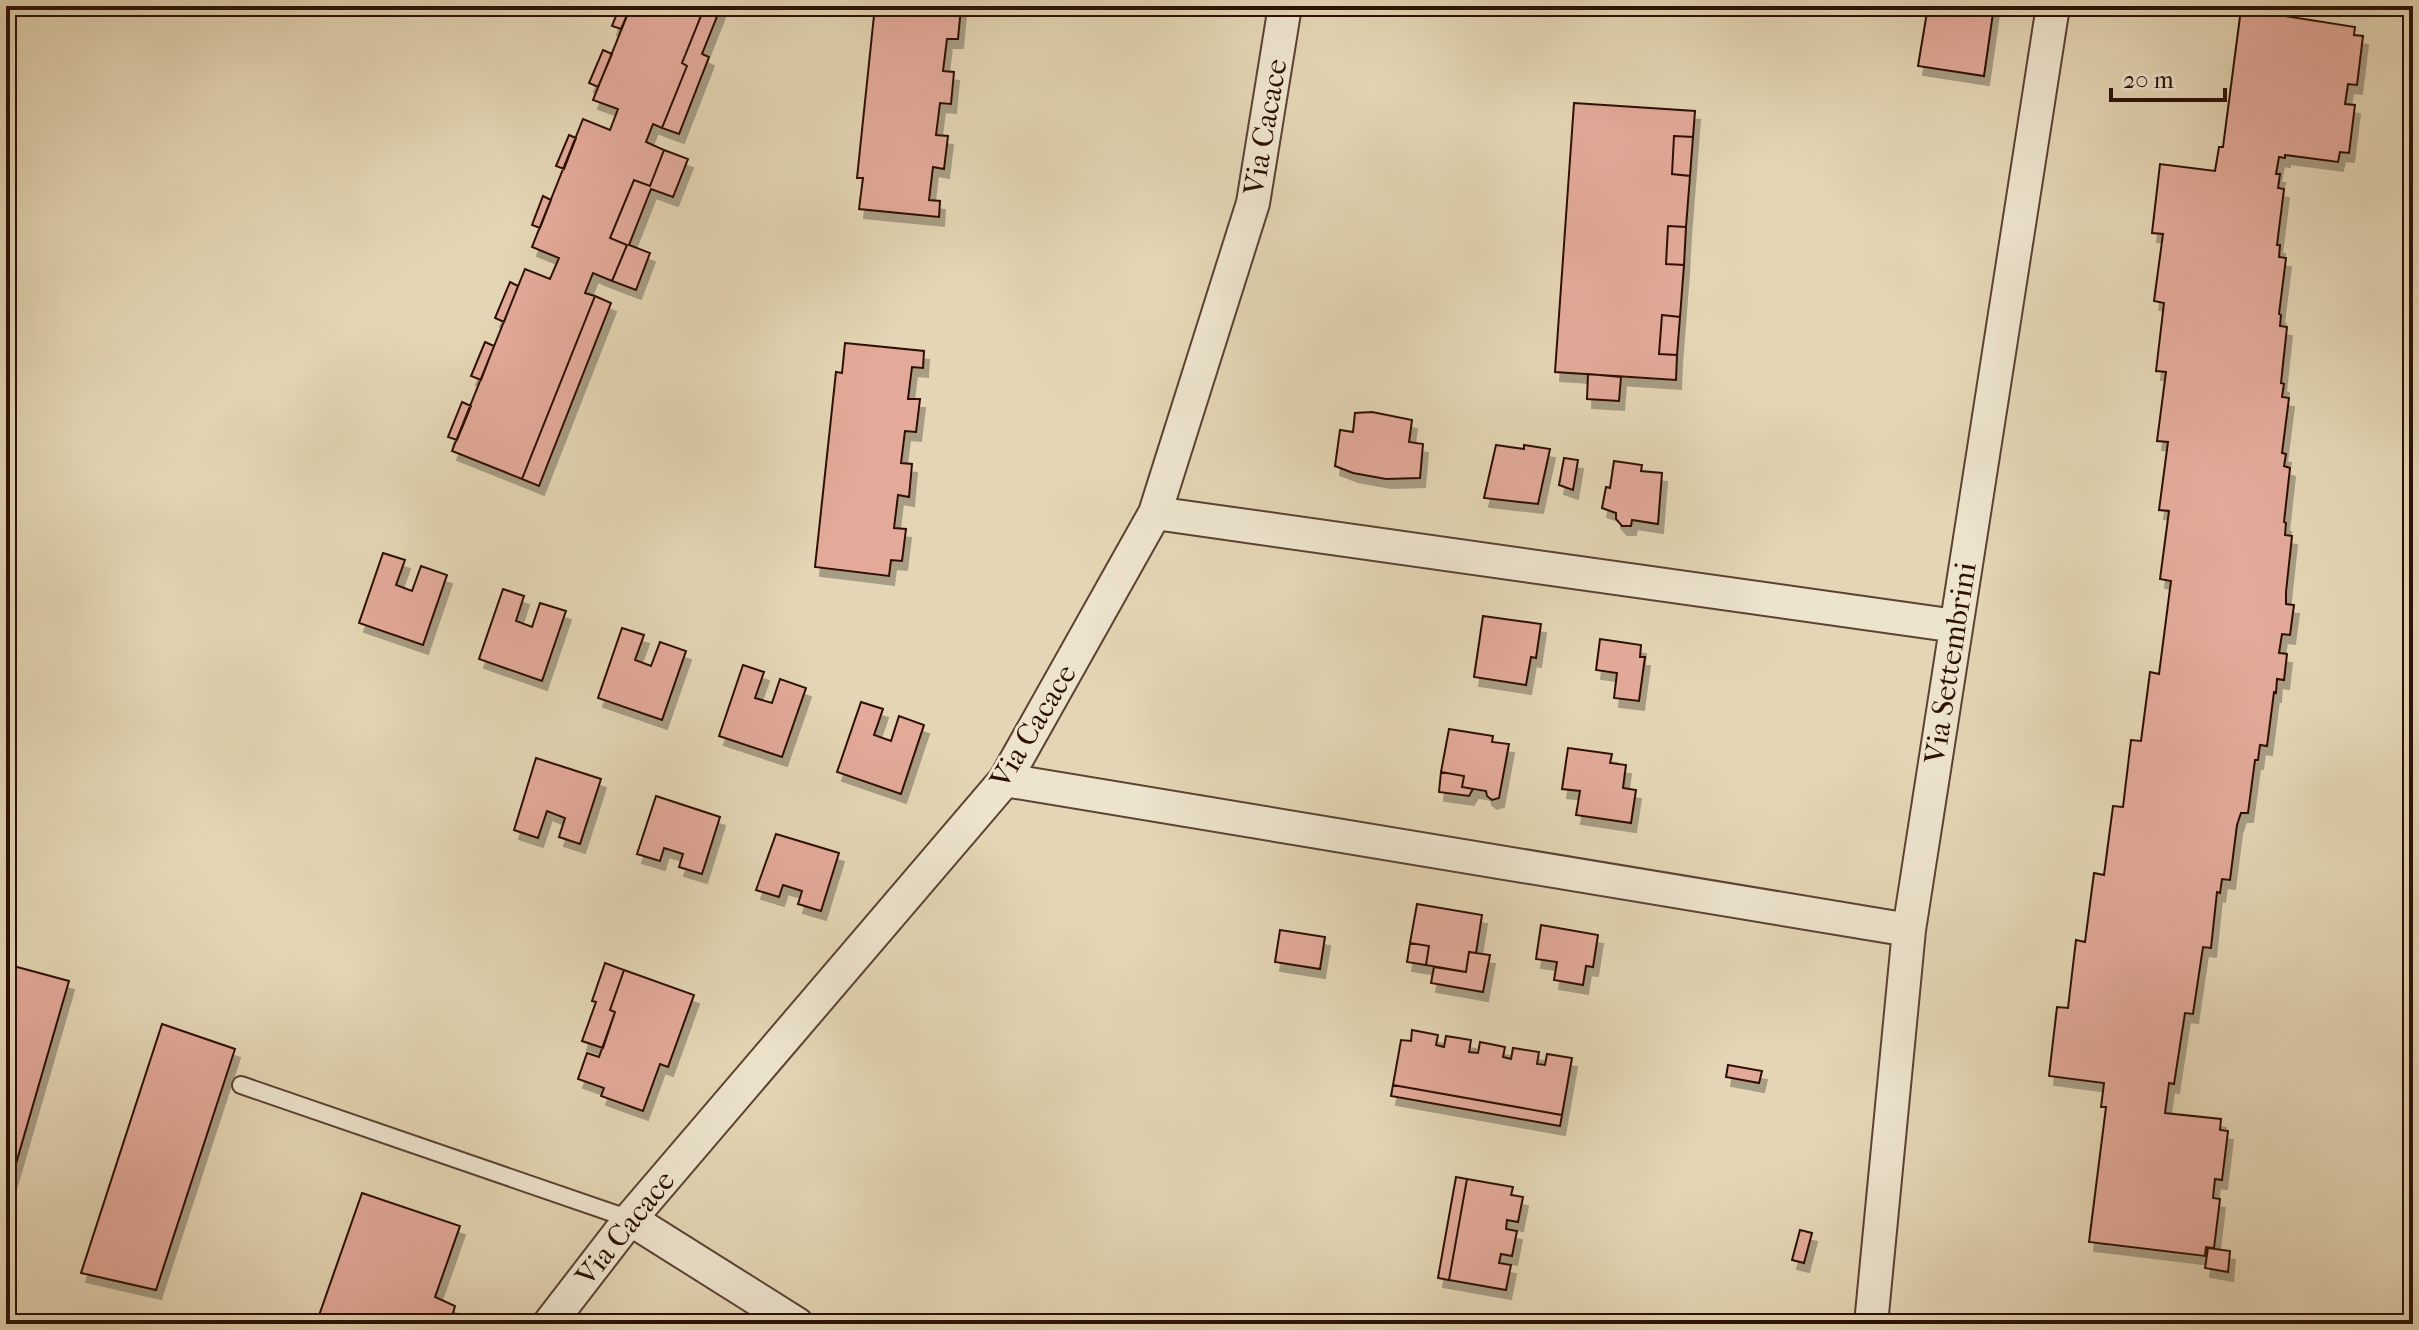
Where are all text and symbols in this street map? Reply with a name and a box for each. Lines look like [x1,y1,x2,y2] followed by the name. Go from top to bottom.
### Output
[2111,52,2225,102] scale bar
[1236,56,1295,199] street label: Via Cacace
[2123,66,2174,94] text: 20 m
[1917,560,1984,767] street label: Via Settembrini
[982,658,1084,795] street label: Via Cacace
[568,1164,682,1294] street label: Via Cacace

